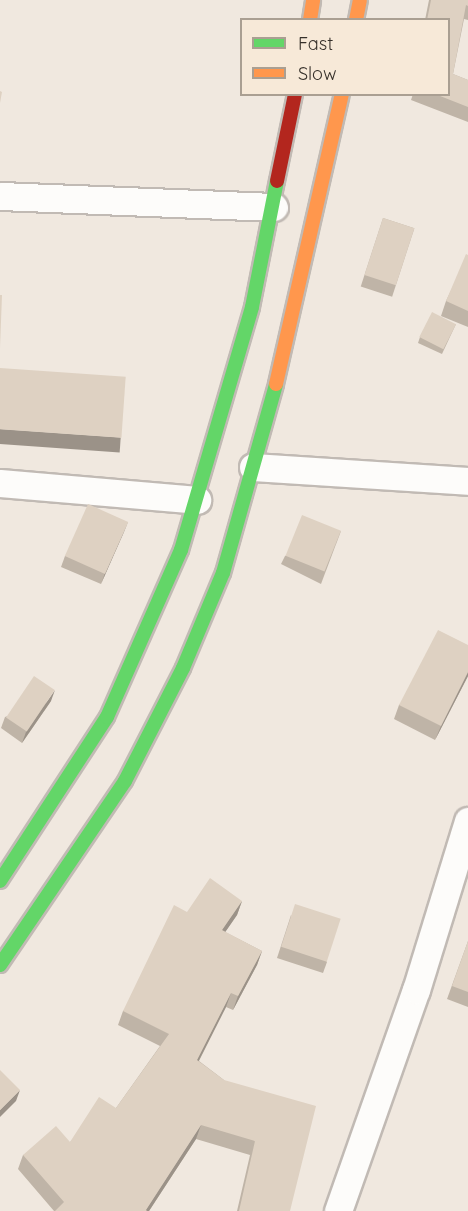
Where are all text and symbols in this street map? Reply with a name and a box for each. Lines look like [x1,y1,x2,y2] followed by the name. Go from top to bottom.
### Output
[240,18,450,96] legend
[298,32,333,55] text: Fast
[298,62,336,85] text: Slow

